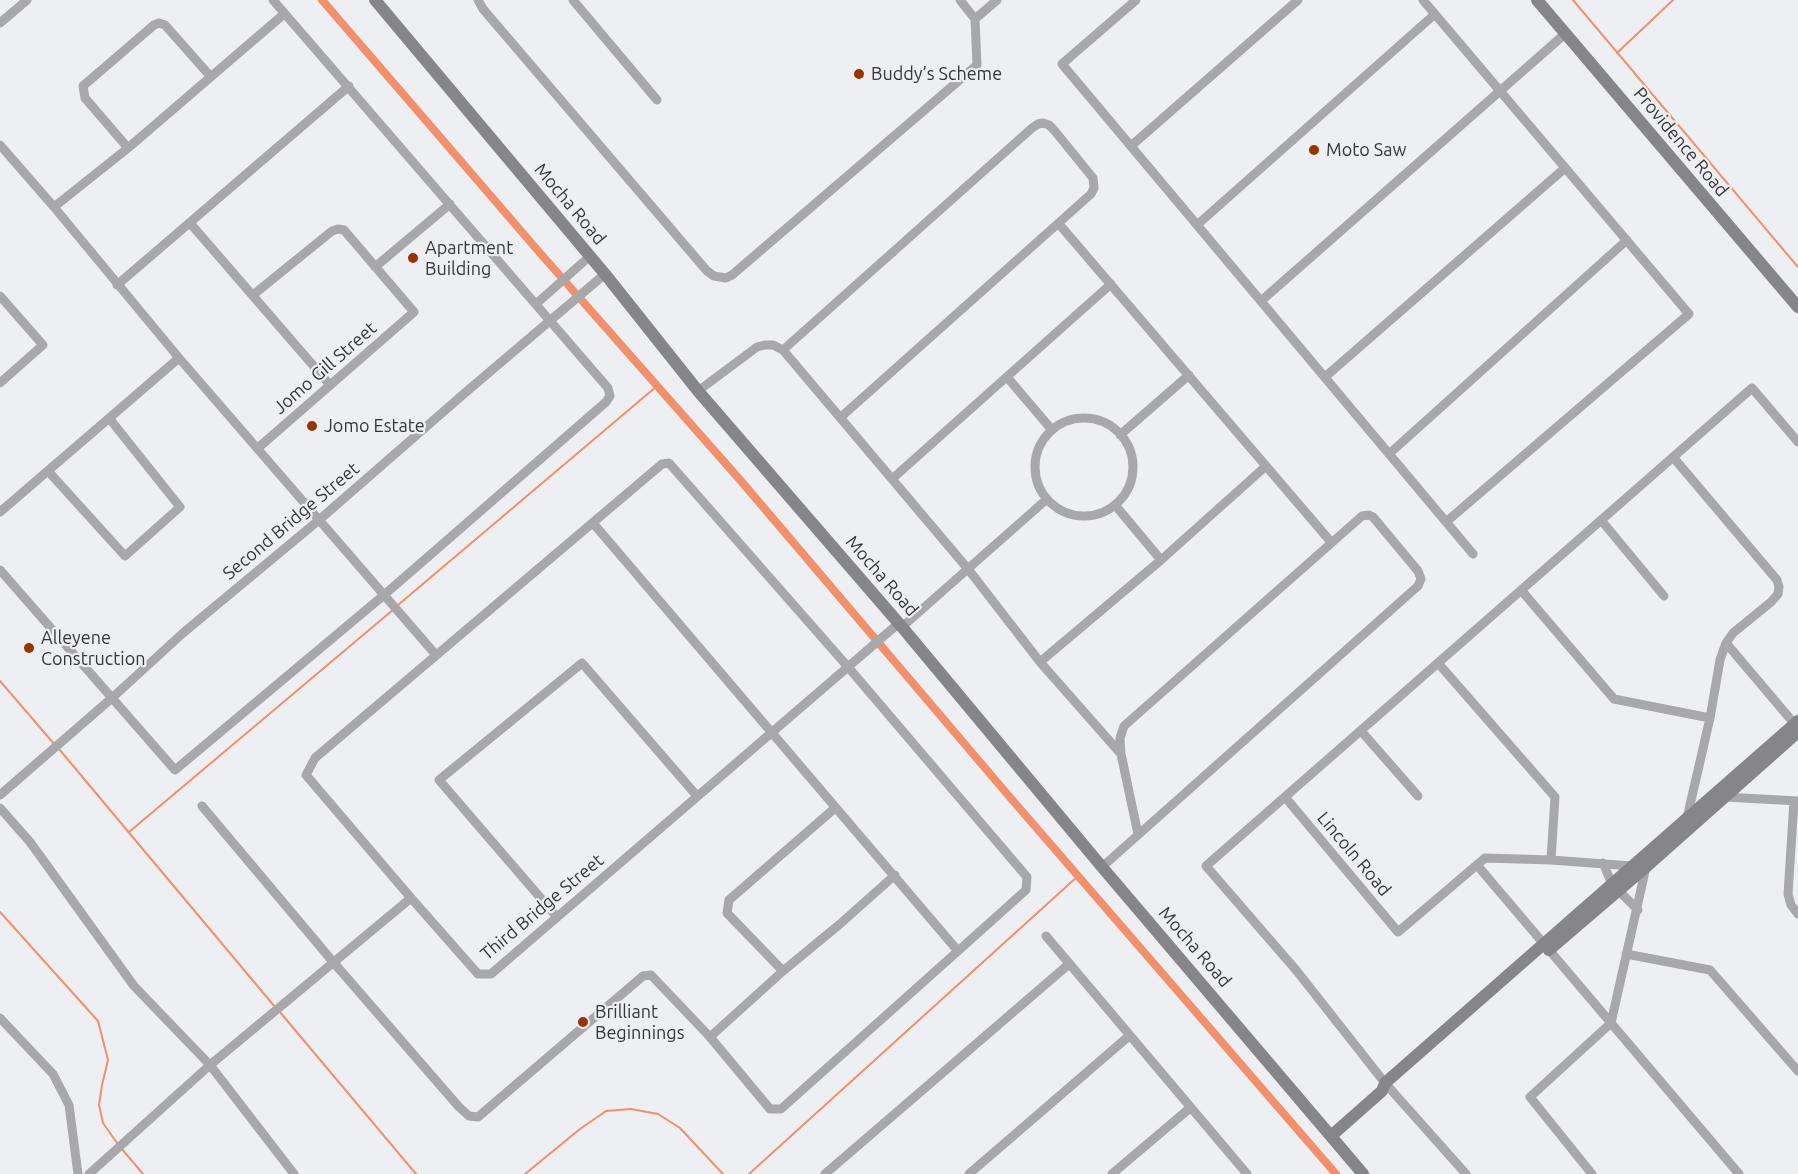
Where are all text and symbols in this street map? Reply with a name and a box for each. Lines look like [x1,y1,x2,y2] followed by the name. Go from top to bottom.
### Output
[871,63,1002,85] place label: Buddy’s Scheme
[852,67,866,81] marker: Buddy’s Scheme
[1629,83,1733,201] street label: Providence Road
[1326,139,1407,161] place label: Moto Saw
[1307,143,1321,157] marker: Moto Saw
[530,159,610,249] street label: Mocha Road
[425,237,513,280] place label: Apartment Building
[406,251,420,265] marker: Apartment Building
[269,317,381,419] street label: Jomo Gill Street
[324,415,425,437] place label: Jomo Estate
[305,419,319,433] marker: Jomo Estate
[219,458,363,584] street label: Second Bridge Street
[841,531,923,621] street label: Mocha Road
[41,627,145,670] place label: Alleyene Construction
[22,641,36,655] marker: Alleyene Construction
[1313,808,1395,900] street label: Lincoln Road
[476,849,608,965] street label: Third Bridge Street
[1154,902,1236,992] street label: Mocha Road
[595,1001,684,1044] place label: Brilliant Beginnings
[576,1015,590,1029] marker: Brilliant Beginnings

